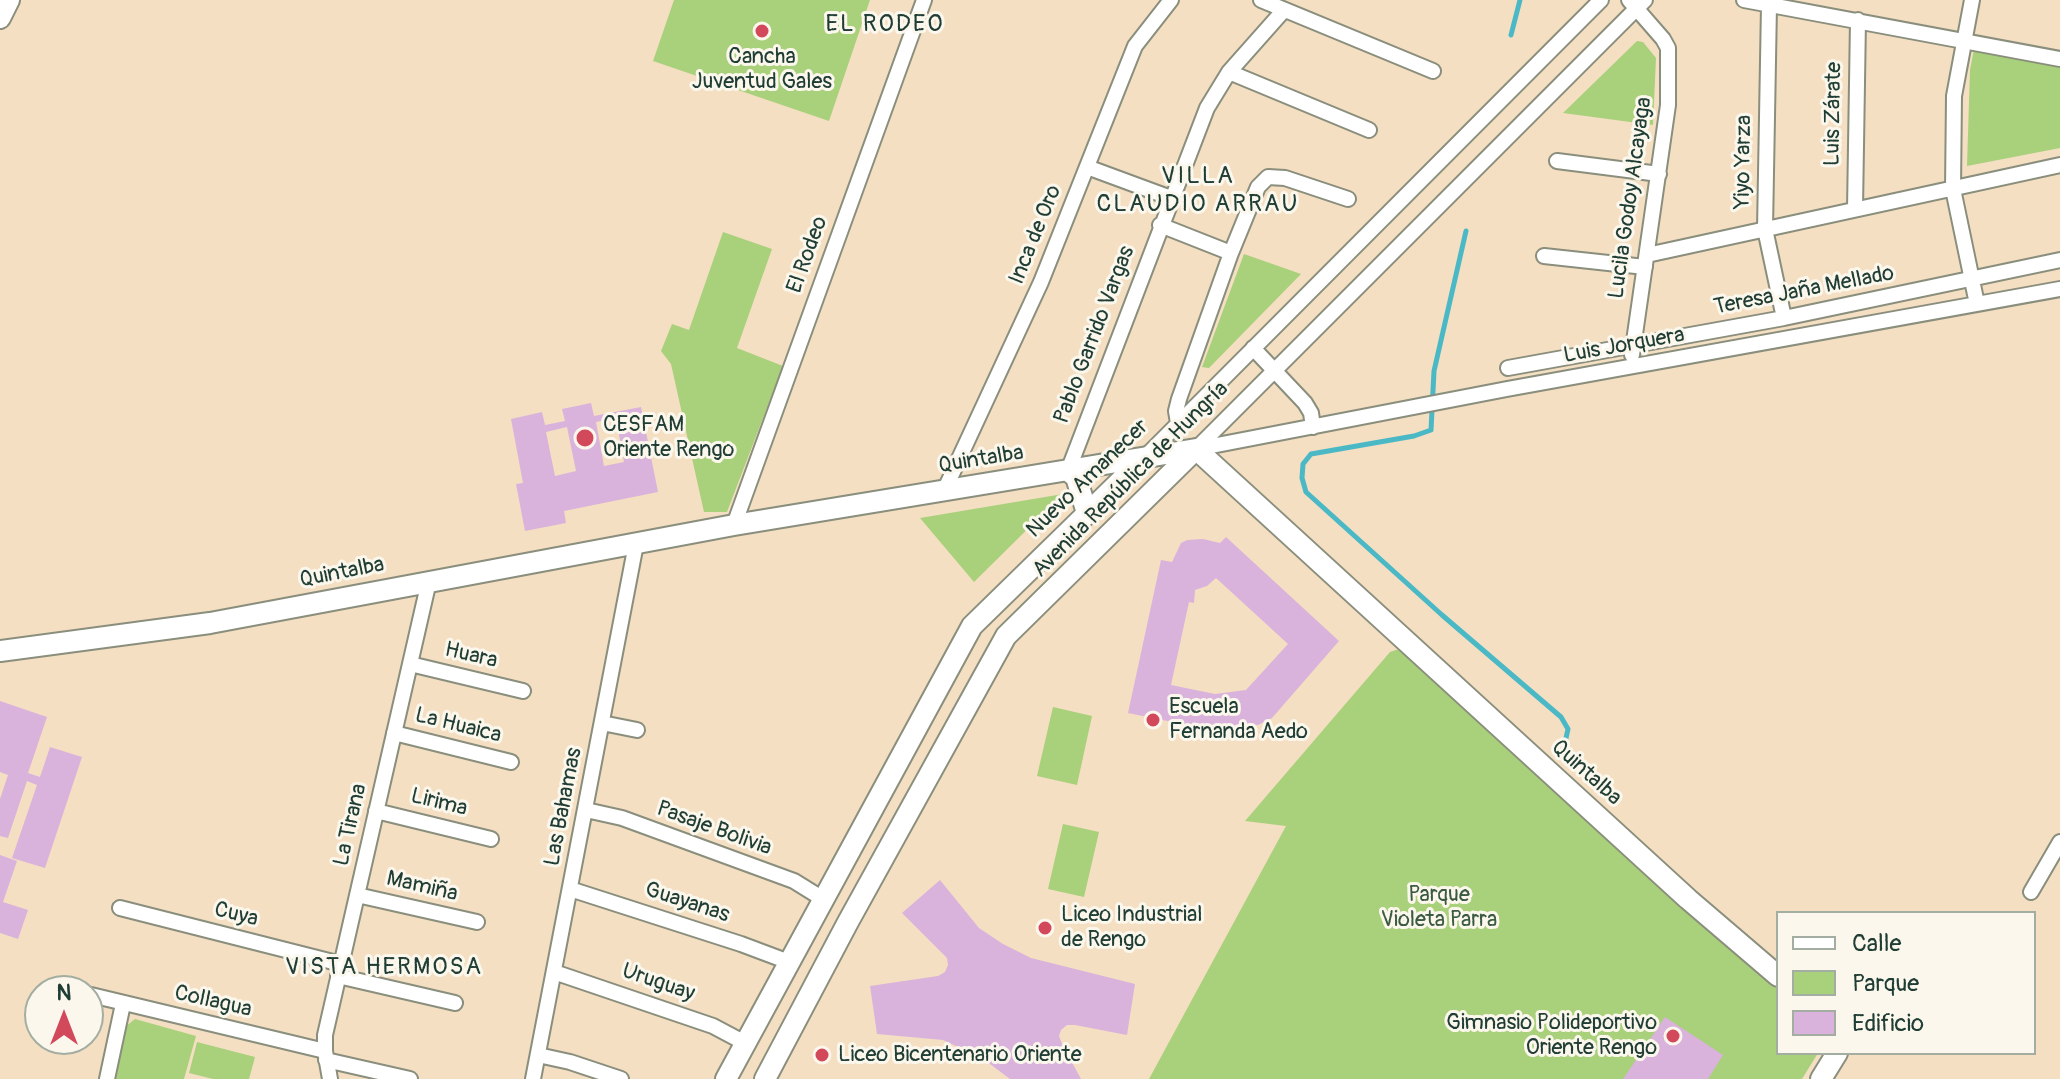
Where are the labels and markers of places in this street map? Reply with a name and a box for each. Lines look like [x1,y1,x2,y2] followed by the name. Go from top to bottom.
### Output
[753,22,771,40] marker: Cancha Juventud Gales
[692,44,832,96] place label: Cancha Juventud Gales
[603,412,734,464] place label: CESFAM Oriente Rengo
[574,427,596,449] marker: CESFAM Oriente Rengo
[1169,694,1308,746] place label: Escuela Fernanda Aedo
[1144,711,1162,729] marker: Escuela Fernanda Aedo
[1061,902,1202,954] place label: Liceo Industrial de Rengo
[1036,919,1054,937] marker: Liceo Industrial de Rengo
[1446,1010,1657,1062] place label: Gimnasio Polideportivo Oriente Rengo
[1664,1027,1682,1045] marker: Gimnasio Polideportivo Oriente Rengo
[838,1042,1082,1068] place label: Liceo Bicentenario Oriente
[813,1046,831,1064] marker: Liceo Bicentenario Oriente

